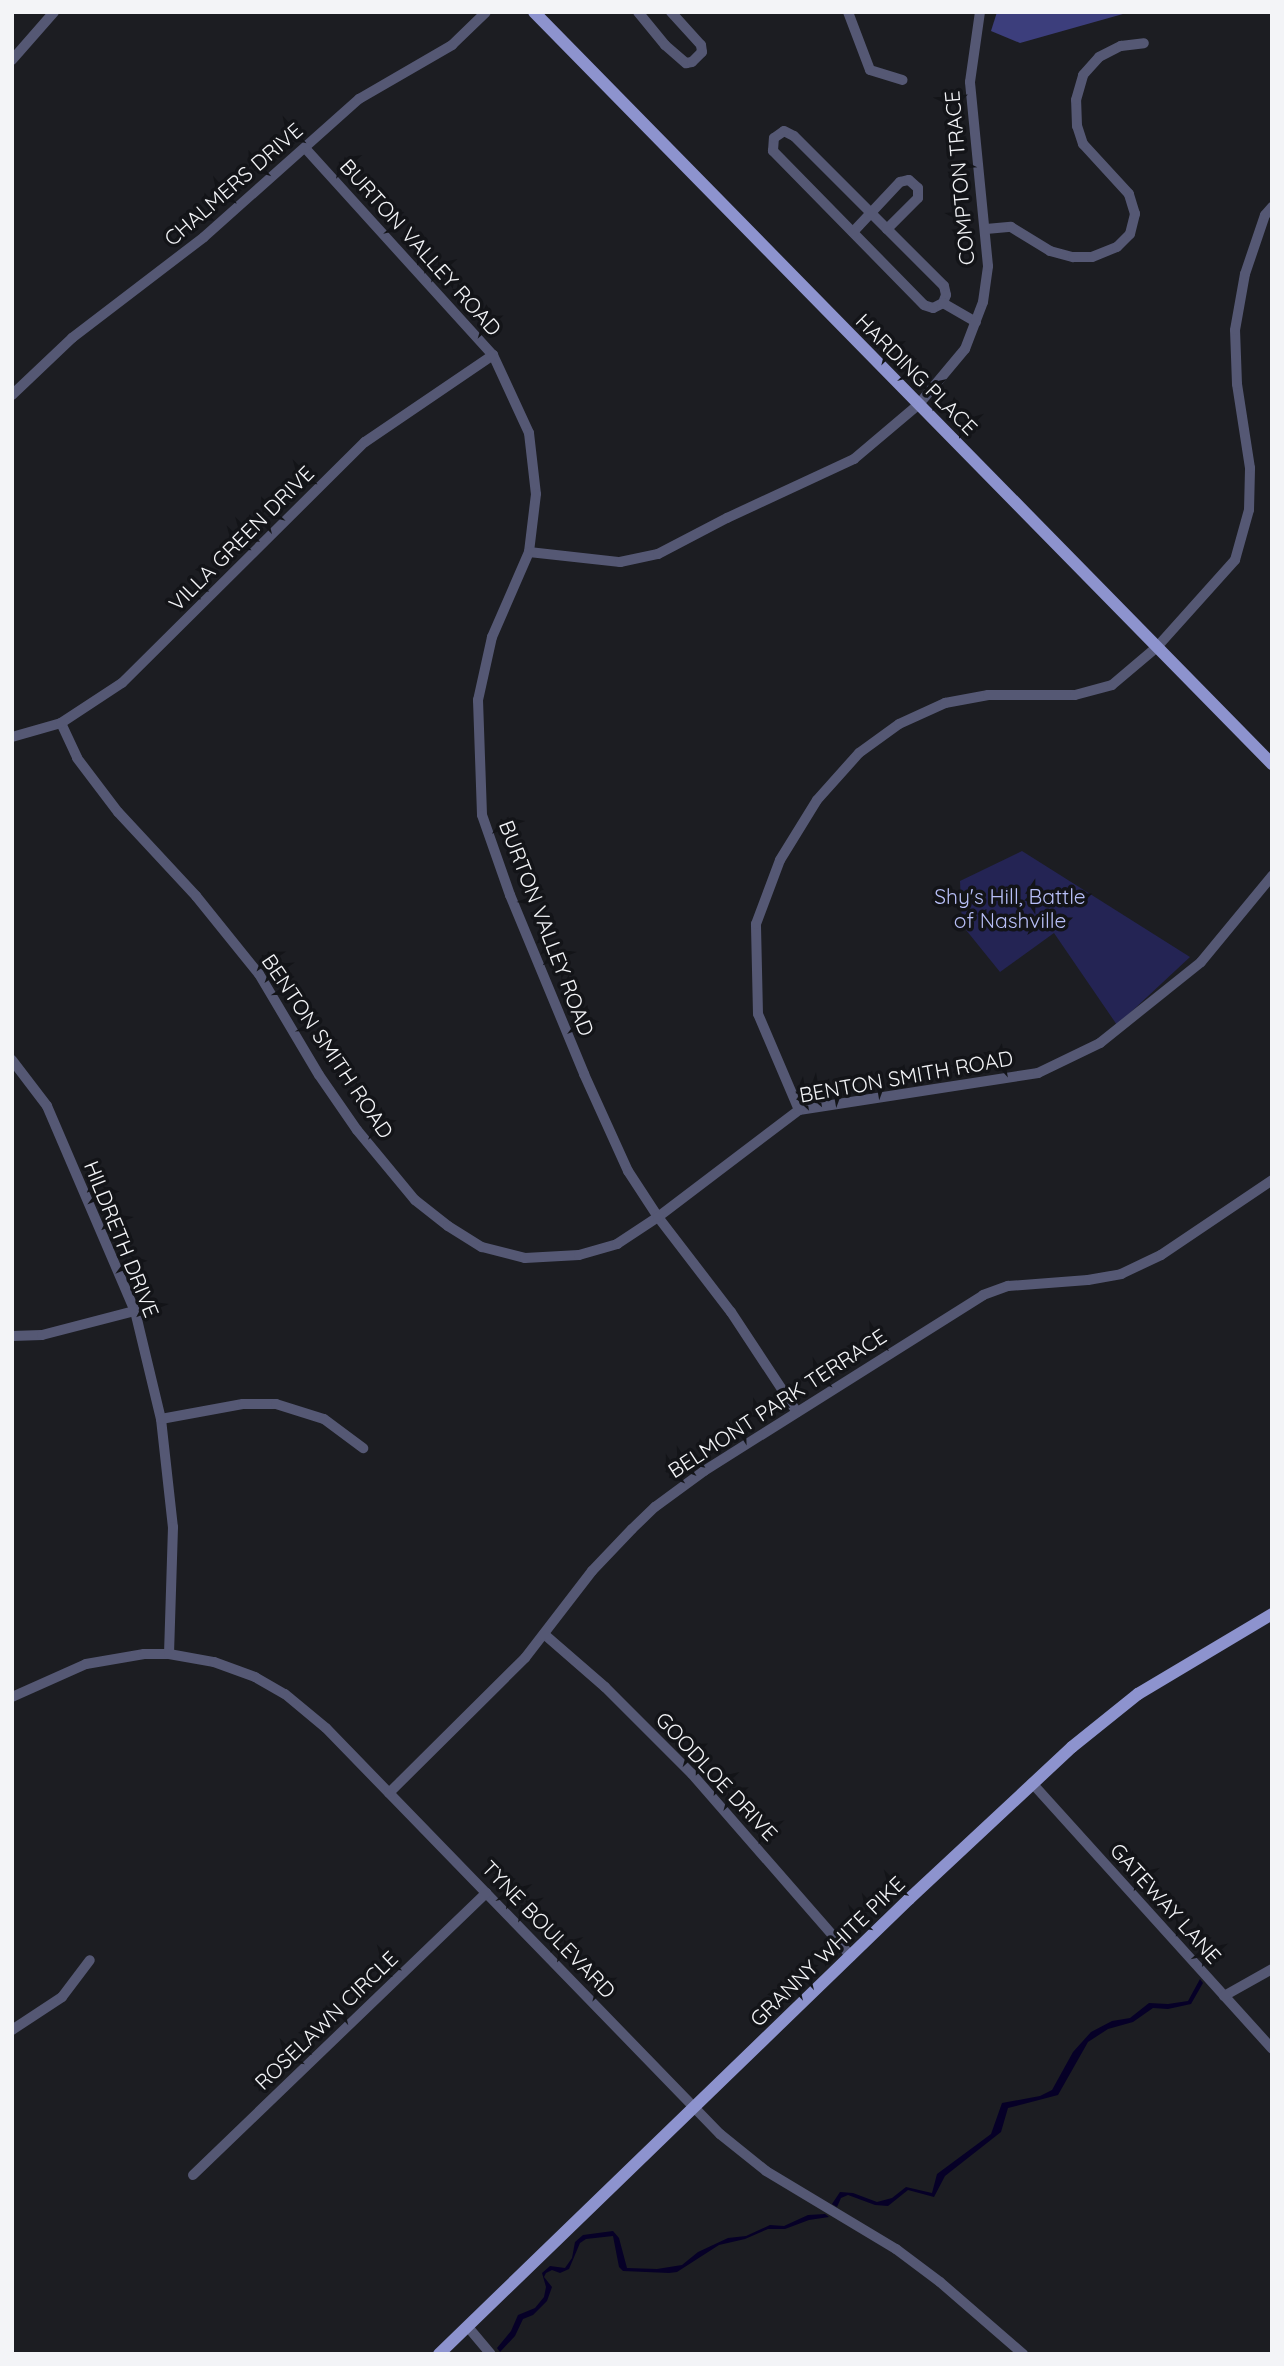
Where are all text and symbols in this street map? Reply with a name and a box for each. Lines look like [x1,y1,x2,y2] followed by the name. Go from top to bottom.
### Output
[939,90,979,266] street label: COMPTON TRACE
[159,117,307,251] street label: CHALMERS DRIVE
[335,154,507,340] street label: BURTON VALLEY ROAD
[851,308,983,440] street label: HARDING PLACE
[163,460,319,616] street label: VILLA GREEN DRIVE
[494,817,600,1039] street label: BURTON VALLEY ROAD
[934,883,1086,933] park label: Shy's Hill, Battle of Nashville
[257,949,399,1143] street label: BENTON SMITH ROAD
[797,1045,1015,1107] street label: BENTON SMITH ROAD
[79,1157,165,1321] street label: HILDRETH DRIVE
[663,1323,891,1483] street label: BELMONT PARK TERRACE
[651,1706,783,1846] street label: GOODLOE DRIVE
[1105,1837,1227,1969] street label: GATEWAY LANE
[477,1855,621,2003] street label: TYNE BOULEVARD
[744,1871,910,2031] street label: GRANNY WHITE PIKE
[249,1945,403,2095] street label: ROSELAWN CIRCLE

